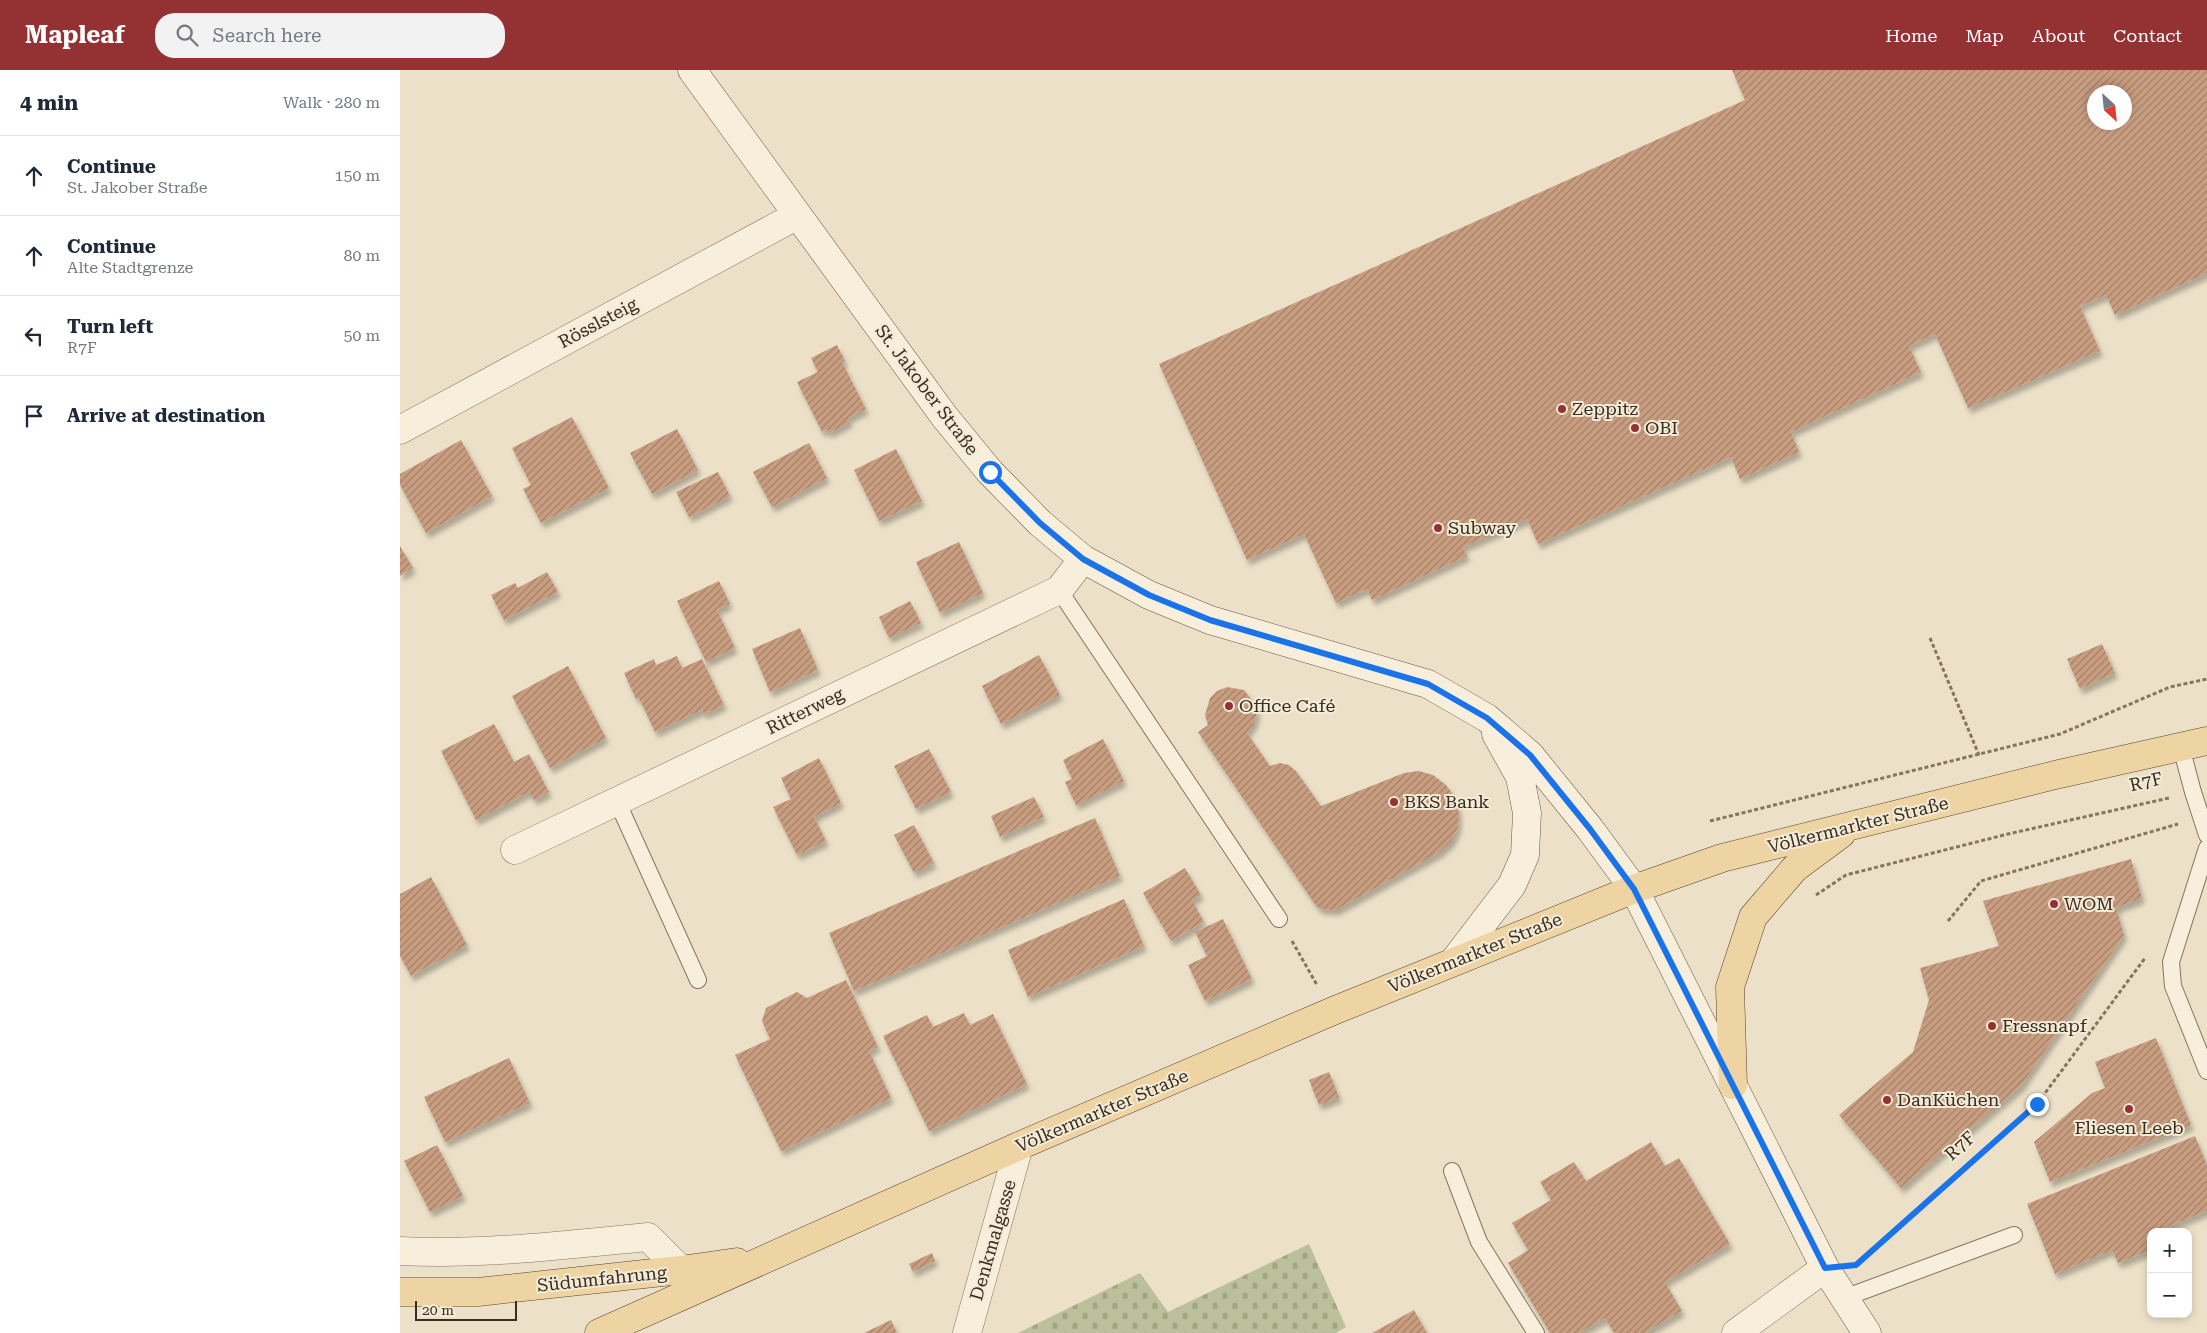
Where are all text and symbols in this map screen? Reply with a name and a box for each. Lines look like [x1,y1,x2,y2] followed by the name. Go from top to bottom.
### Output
[155,13,505,58] search box
[25,21,125,49] text: Mapleaf
[173,21,201,49] icon: search
[213,24,321,47] text: Search here
[1885,25,1937,46] text: Home
[1965,25,2004,46] text: Map
[2032,25,2085,46] text: About
[2113,25,2182,46] text: Contact
[2087,85,2132,130] north arrow
[20,91,78,115] text: 4 min
[283,93,380,112] text: Walk · 280 m
[67,155,156,178] text: Continue
[20,162,48,190] icon: ahead
[334,166,380,185] text: 150 m
[67,178,208,197] text: St. Jakober Straße
[67,235,156,258] text: Continue
[20,242,48,270] icon: ahead
[343,246,380,265] text: 80 m
[67,258,193,277] text: Alte Stadtgrenze
[555,293,642,352] street label: Rösslsteig
[67,315,153,338] text: Turn left
[871,320,983,459] street label: St. Jakober Straße
[20,322,48,350] icon: left
[343,326,380,345] text: 50 m
[67,338,97,357] text: R7F
[1572,398,1638,419] place label: Zeppitz
[20,402,48,430] icon: arrive
[1556,403,1568,415] marker: Zeppitz
[67,404,265,427] text: Arrive at destination
[1645,417,1678,438] place label: OBI
[1629,422,1641,434] marker: OBI
[979,461,1002,484] route start
[1448,517,1517,538] place label: Subway
[1432,522,1444,534] marker: Subway
[762,682,848,738] street label: Ritterweg
[1239,695,1335,716] place label: Office Café
[1223,700,1235,712] marker: Office Café
[2127,767,2165,795] street label: R7F
[1404,791,1489,812] place label: BKS Bank
[1765,792,1951,857] street label: Völkermarkter Straße
[1388,796,1400,808] marker: BKS Bank
[2064,893,2114,914] place label: WOM
[2048,898,2060,910] marker: WOM
[1385,908,1565,997] street label: Völkermarkter Straße
[2002,1015,2088,1036] place label: Fressnapf
[1986,1020,1998,1032] marker: Fressnapf
[1012,1065,1191,1156] street label: Völkermarkter Straße
[1897,1089,2000,1110] place label: DanKüchen
[2026,1093,2049,1116] route end
[1881,1094,1893,1106] marker: DanKüchen
[2123,1103,2135,1115] marker: Fliesen Leeb
[2074,1117,2184,1138] place label: Fliesen Leeb
[1940,1127,1979,1165] street label: R7F
[965,1177,1020,1303] street label: Denkmalgasse
[2147,1228,2192,1318] map controls
[2147,1228,2192,1273] button: +
[536,1261,669,1296] street label: Südumfahrung
[2147,1273,2192,1318] button: −
[415,1298,518,1321] scale bar
[422,1302,454,1318] text: 20 m

